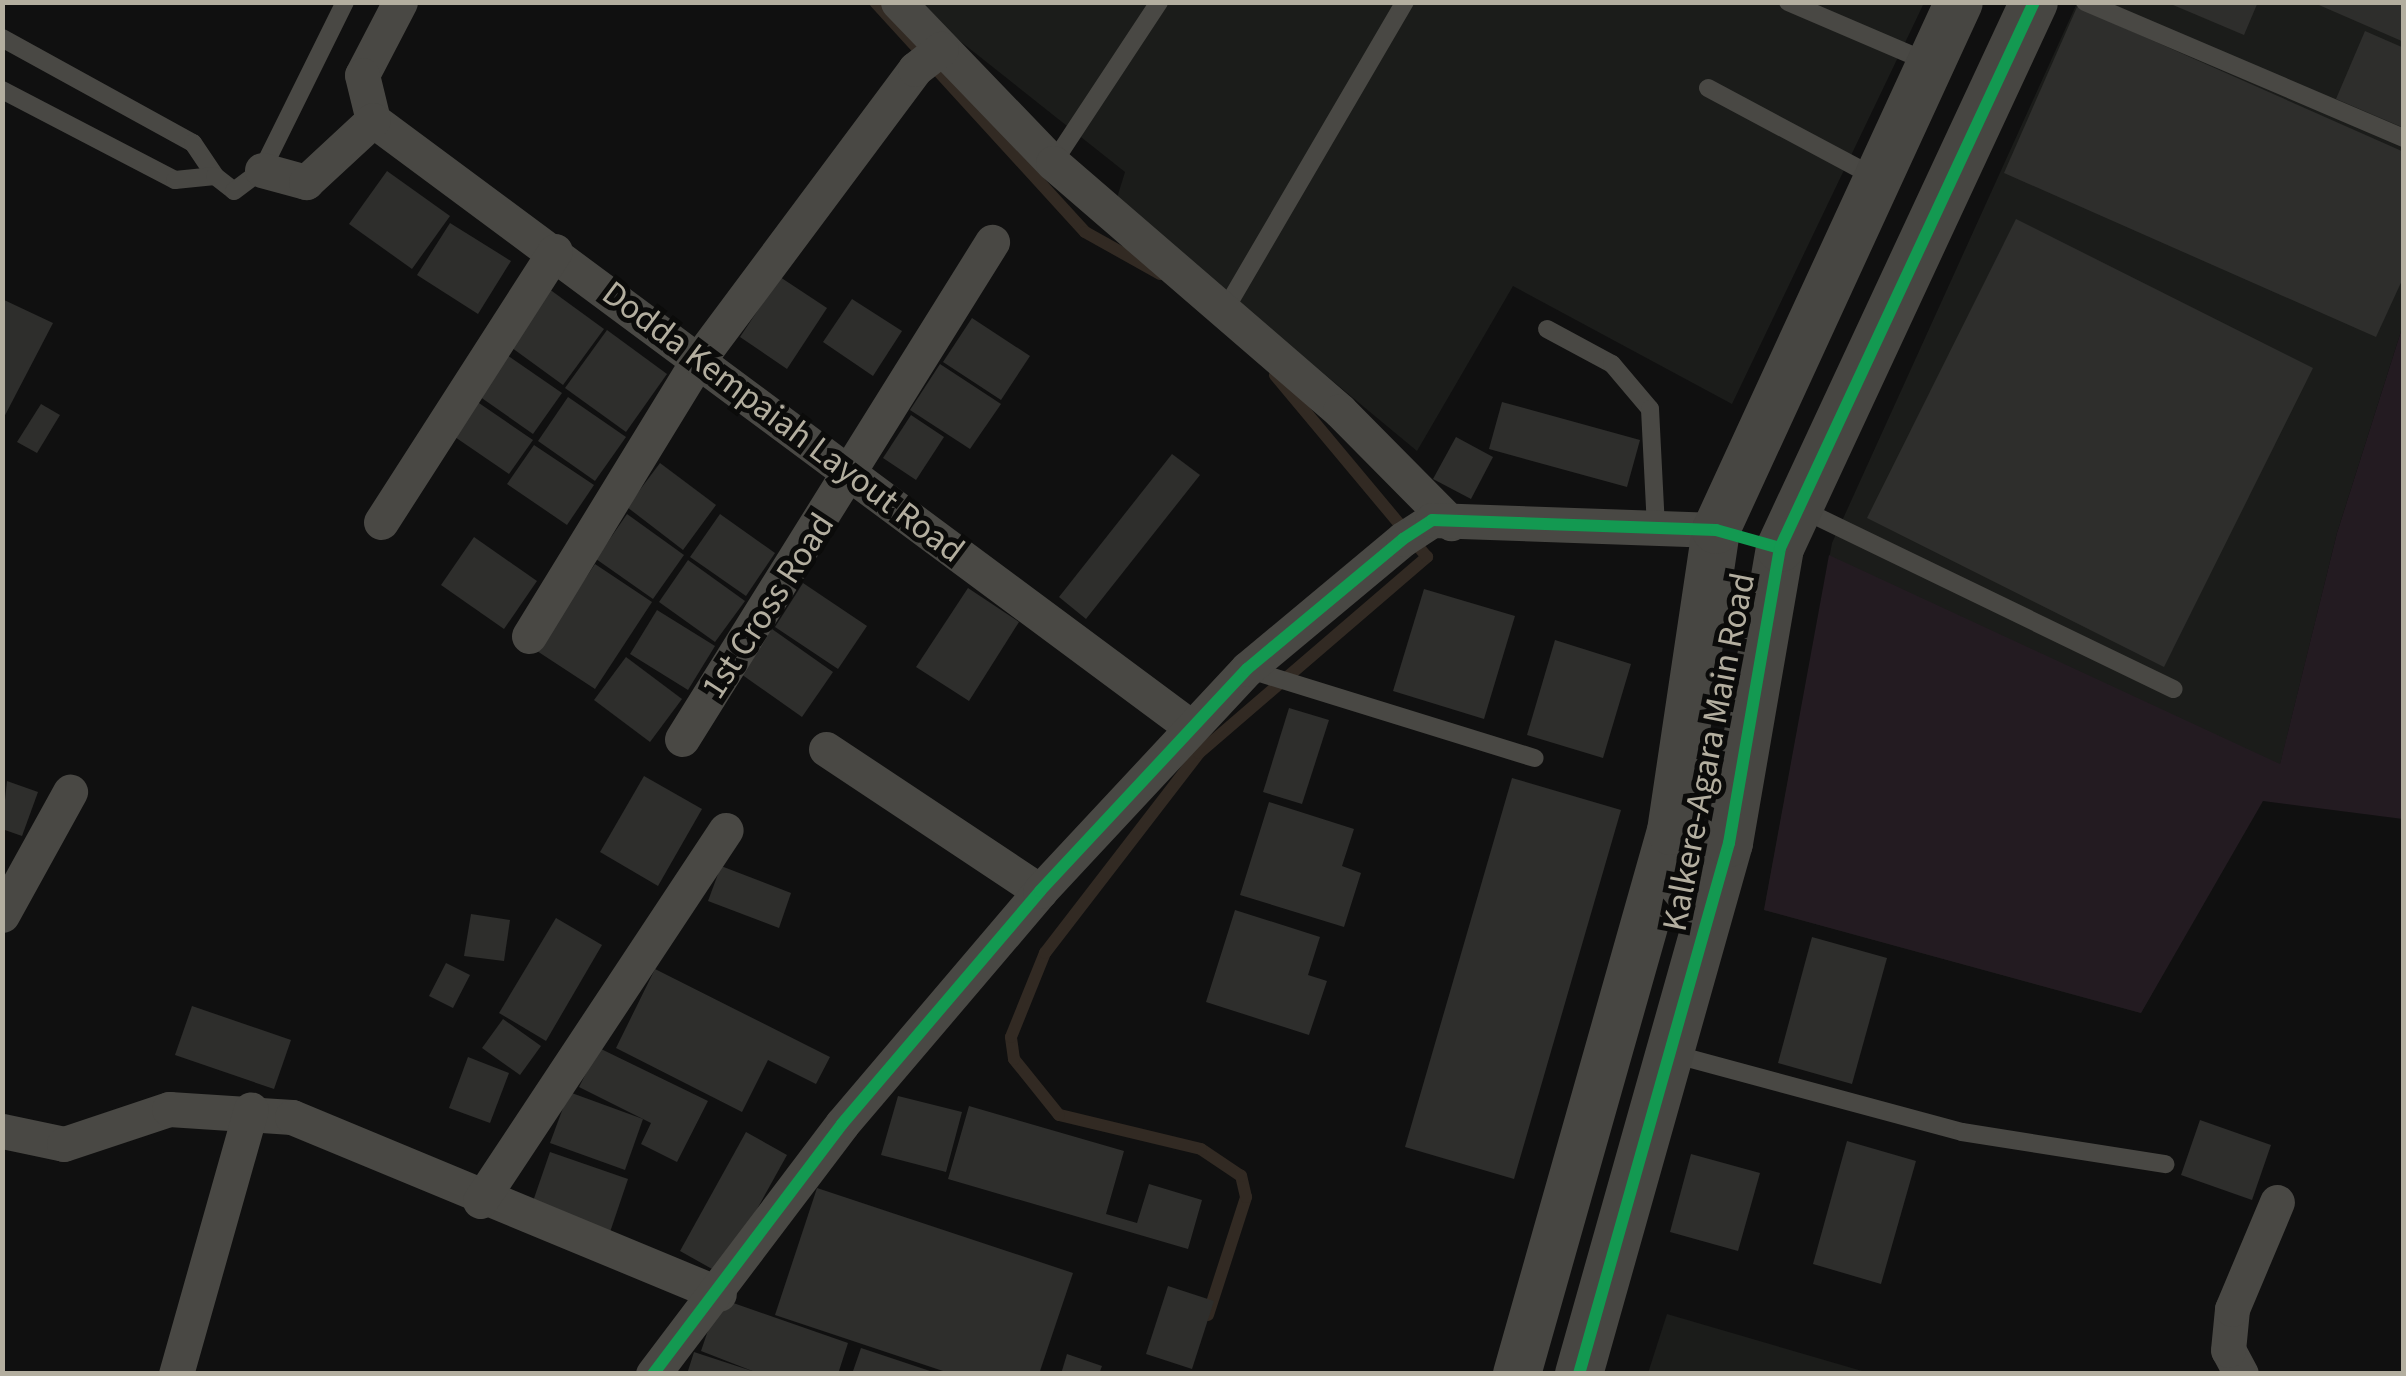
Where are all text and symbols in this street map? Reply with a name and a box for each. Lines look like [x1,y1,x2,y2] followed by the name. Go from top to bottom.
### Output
[594,272,972,572] street label: Dodda Kempaiah Layout Road
[693,506,843,706] street label: 1st Cross Road
[1654,569,1764,935] street label: Kalkere-Agara Main Road

